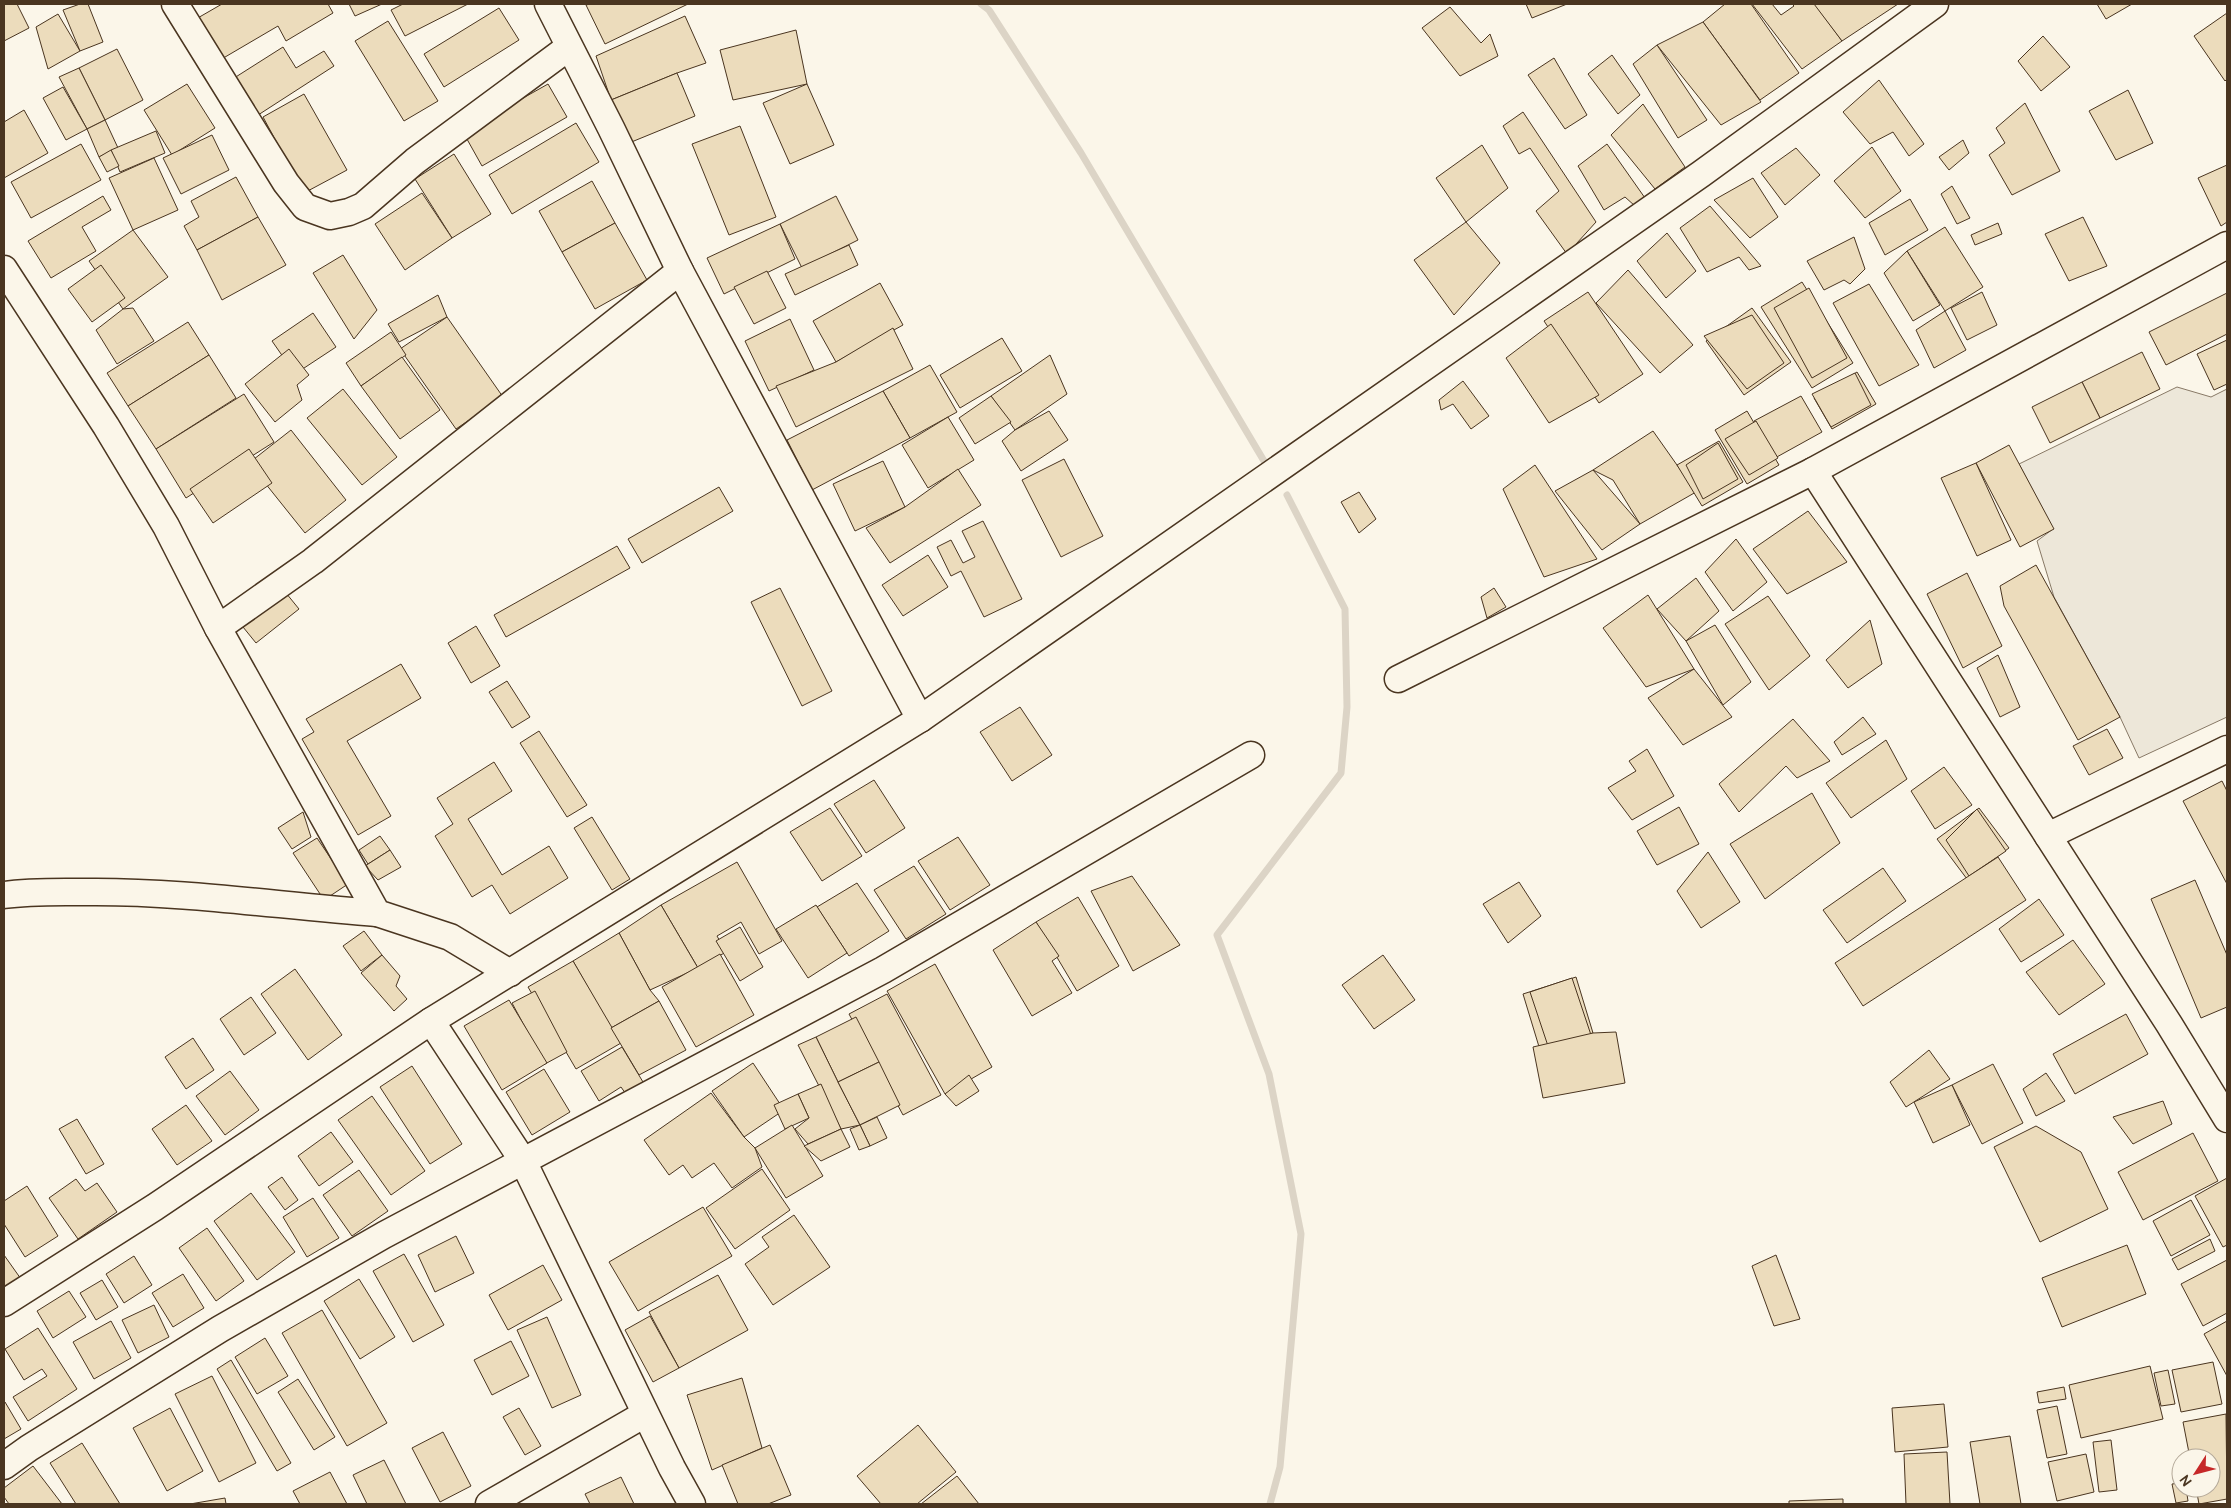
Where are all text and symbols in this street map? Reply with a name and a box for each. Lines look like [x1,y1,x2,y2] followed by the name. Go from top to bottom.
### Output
[2171,1448,2221,1498] north arrow
[2175,1471,2196,1490] text: N

